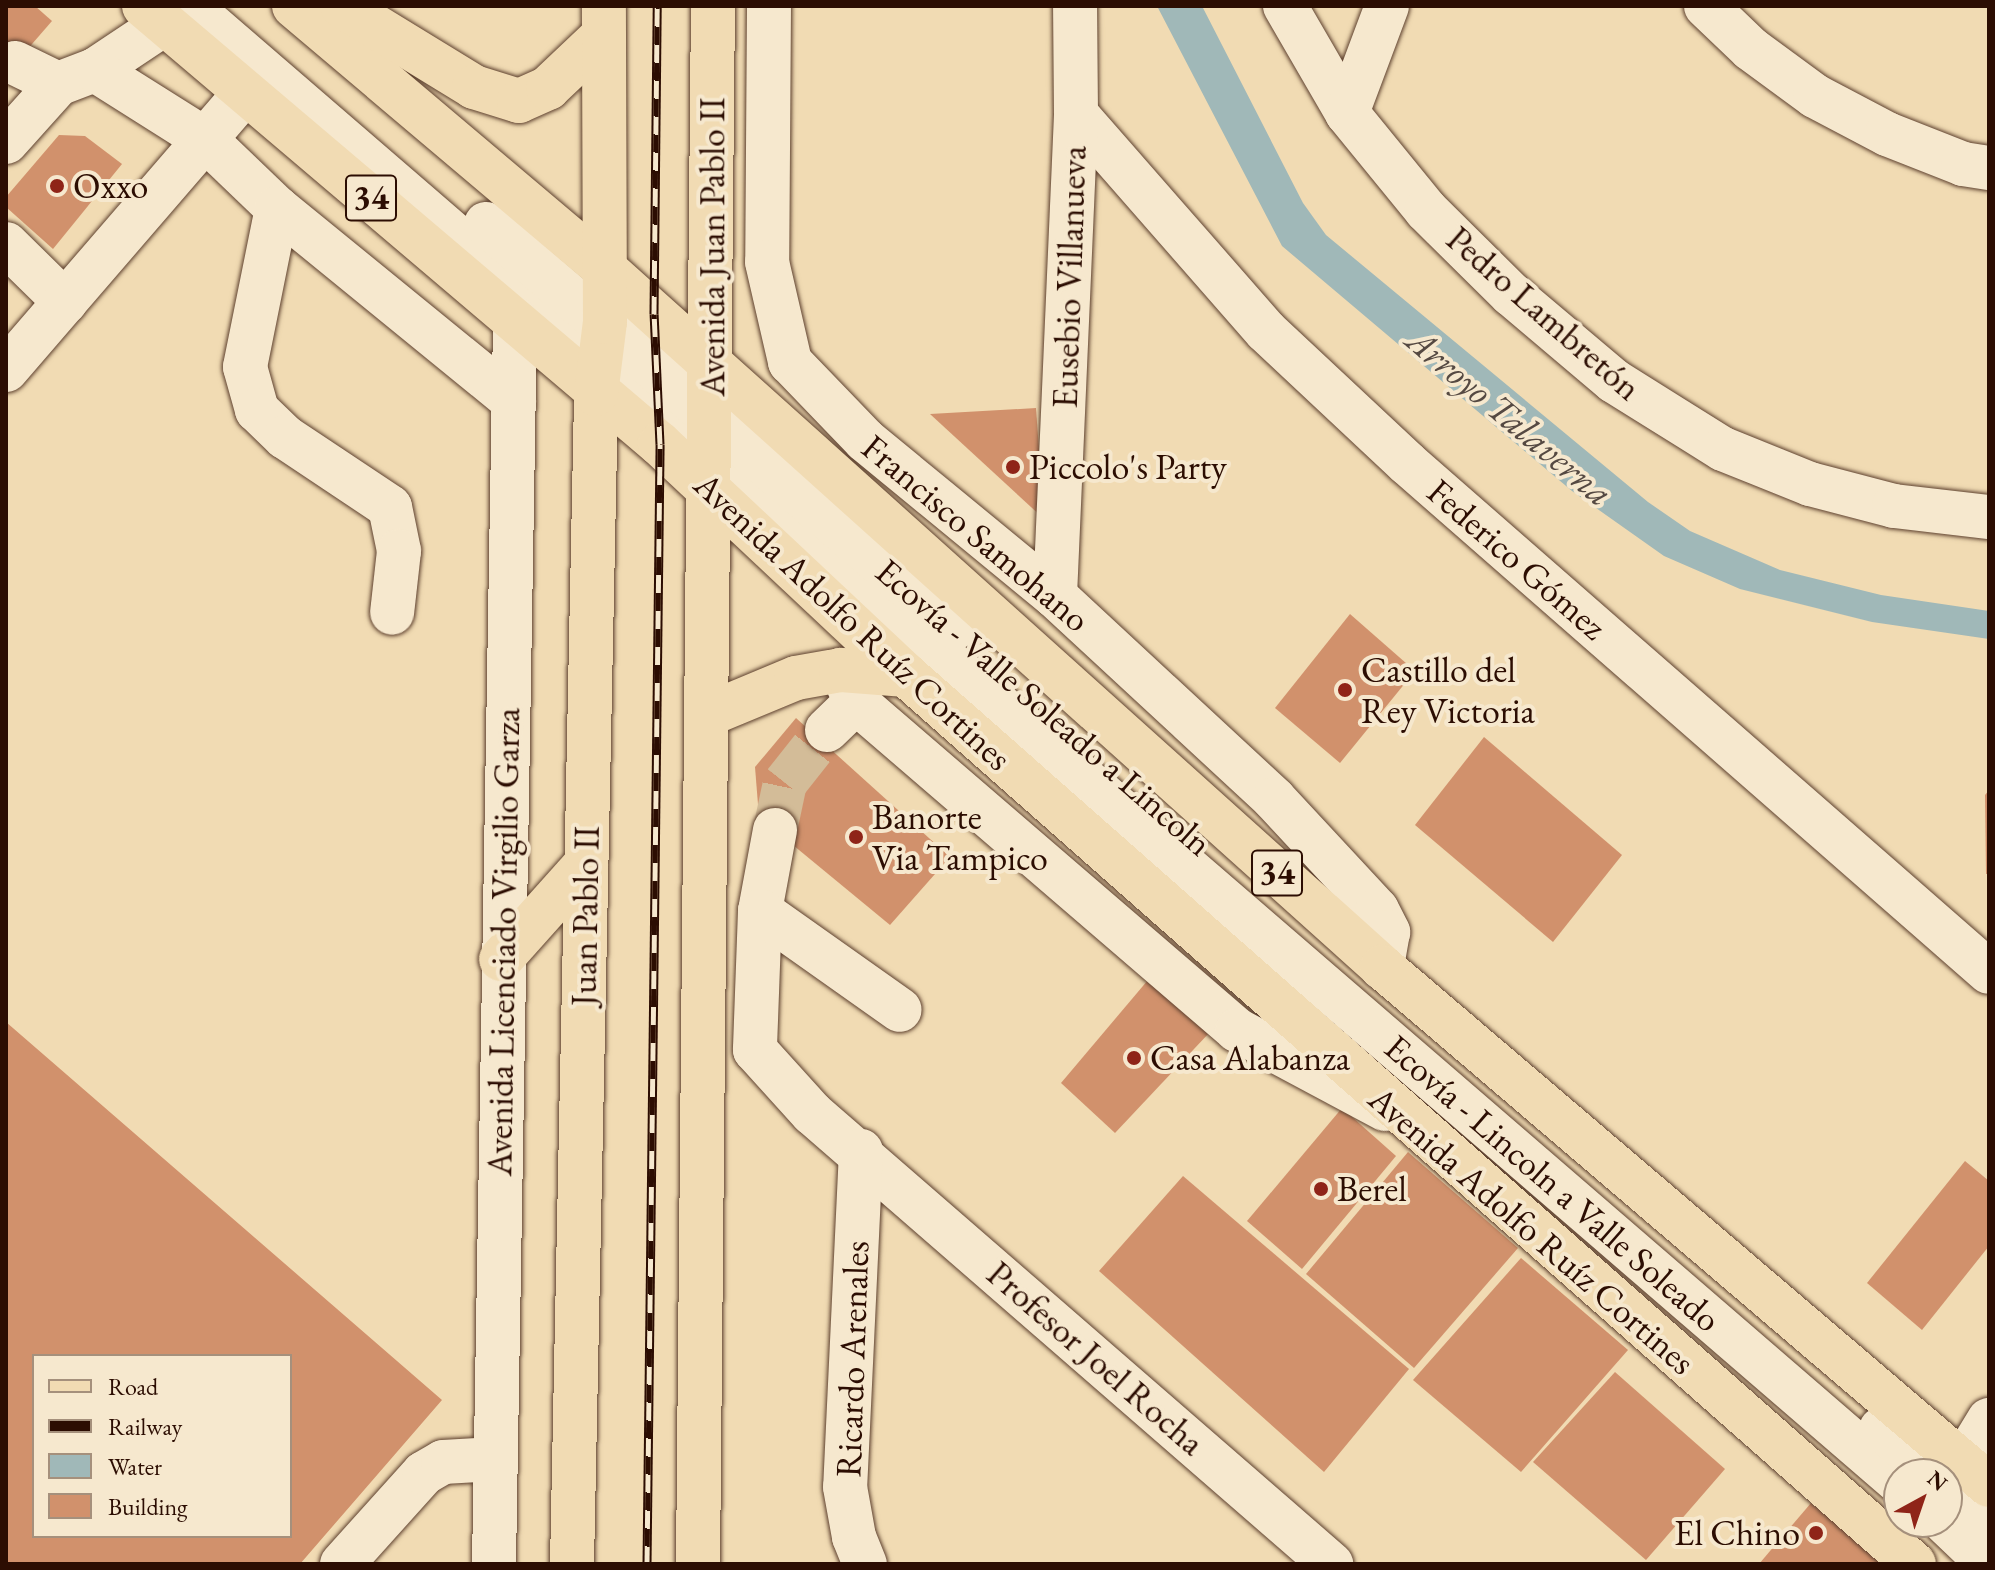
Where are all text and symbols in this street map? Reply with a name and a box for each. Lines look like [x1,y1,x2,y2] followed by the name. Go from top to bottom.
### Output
[690,97,734,397] street label: Avenida Juan Pablo II
[1043,145,1095,409] street label: Eusebio Villanueva
[73,164,148,208] place label: Oxxo
[345,168,397,228] road number: 34
[48,177,66,195] marker: Oxxo
[1438,217,1650,409] street label: Pedro Lambretón
[1398,317,1622,515] water label: Arroyo Talaverna
[853,425,1099,641] street label: Francisco Samohano
[1029,445,1227,489] place label: Piccolo's Party
[1004,458,1022,476] marker: Piccolo's Party
[685,463,1021,779] street label: Avenida Adolfo Ruíz Cortines
[1419,470,1615,648] street label: Federico Gómez
[867,549,1221,865] street label: Ecovía - Valle Soleado a Lincoln
[1361,647,1535,732] place label: Castillo del Rey Victoria
[1336,681,1354,699] marker: Castillo del Rey Victoria
[477,707,529,1177] street label: Avenida Licenciado Virgilio Garza
[872,794,1048,879] place label: Banorte Via Tampico
[562,825,608,1007] street label: Juan Pablo II
[847,828,865,846] marker: Banorte Via Tampico
[1251,843,1303,903] road number: 34
[1376,1025,1730,1341] street label: Ecovía - Lincoln a Valle Soleado
[1150,1036,1350,1080] place label: Casa Alabanza
[1125,1049,1143,1067] marker: Casa Alabanza
[1360,1077,1704,1383] street label: Avenida Adolfo Ruíz Cortines
[1337,1167,1407,1211] place label: Berel
[1312,1180,1330,1198] marker: Berel
[826,1240,878,1478] street label: Ricardo Arenales
[978,1252,1214,1464] street label: Profesor Joel Rocha
[32,1354,292,1538] legend
[108,1371,158,1402] text: Road
[108,1411,182,1442] text: Railway
[108,1451,162,1482] text: Water
[1883,1458,1963,1538] north arrow
[1921,1464,1954,1498] text: N
[108,1491,188,1522] text: Building
[1674,1511,1800,1555] place label: El Chino
[1807,1524,1825,1542] marker: El Chino

